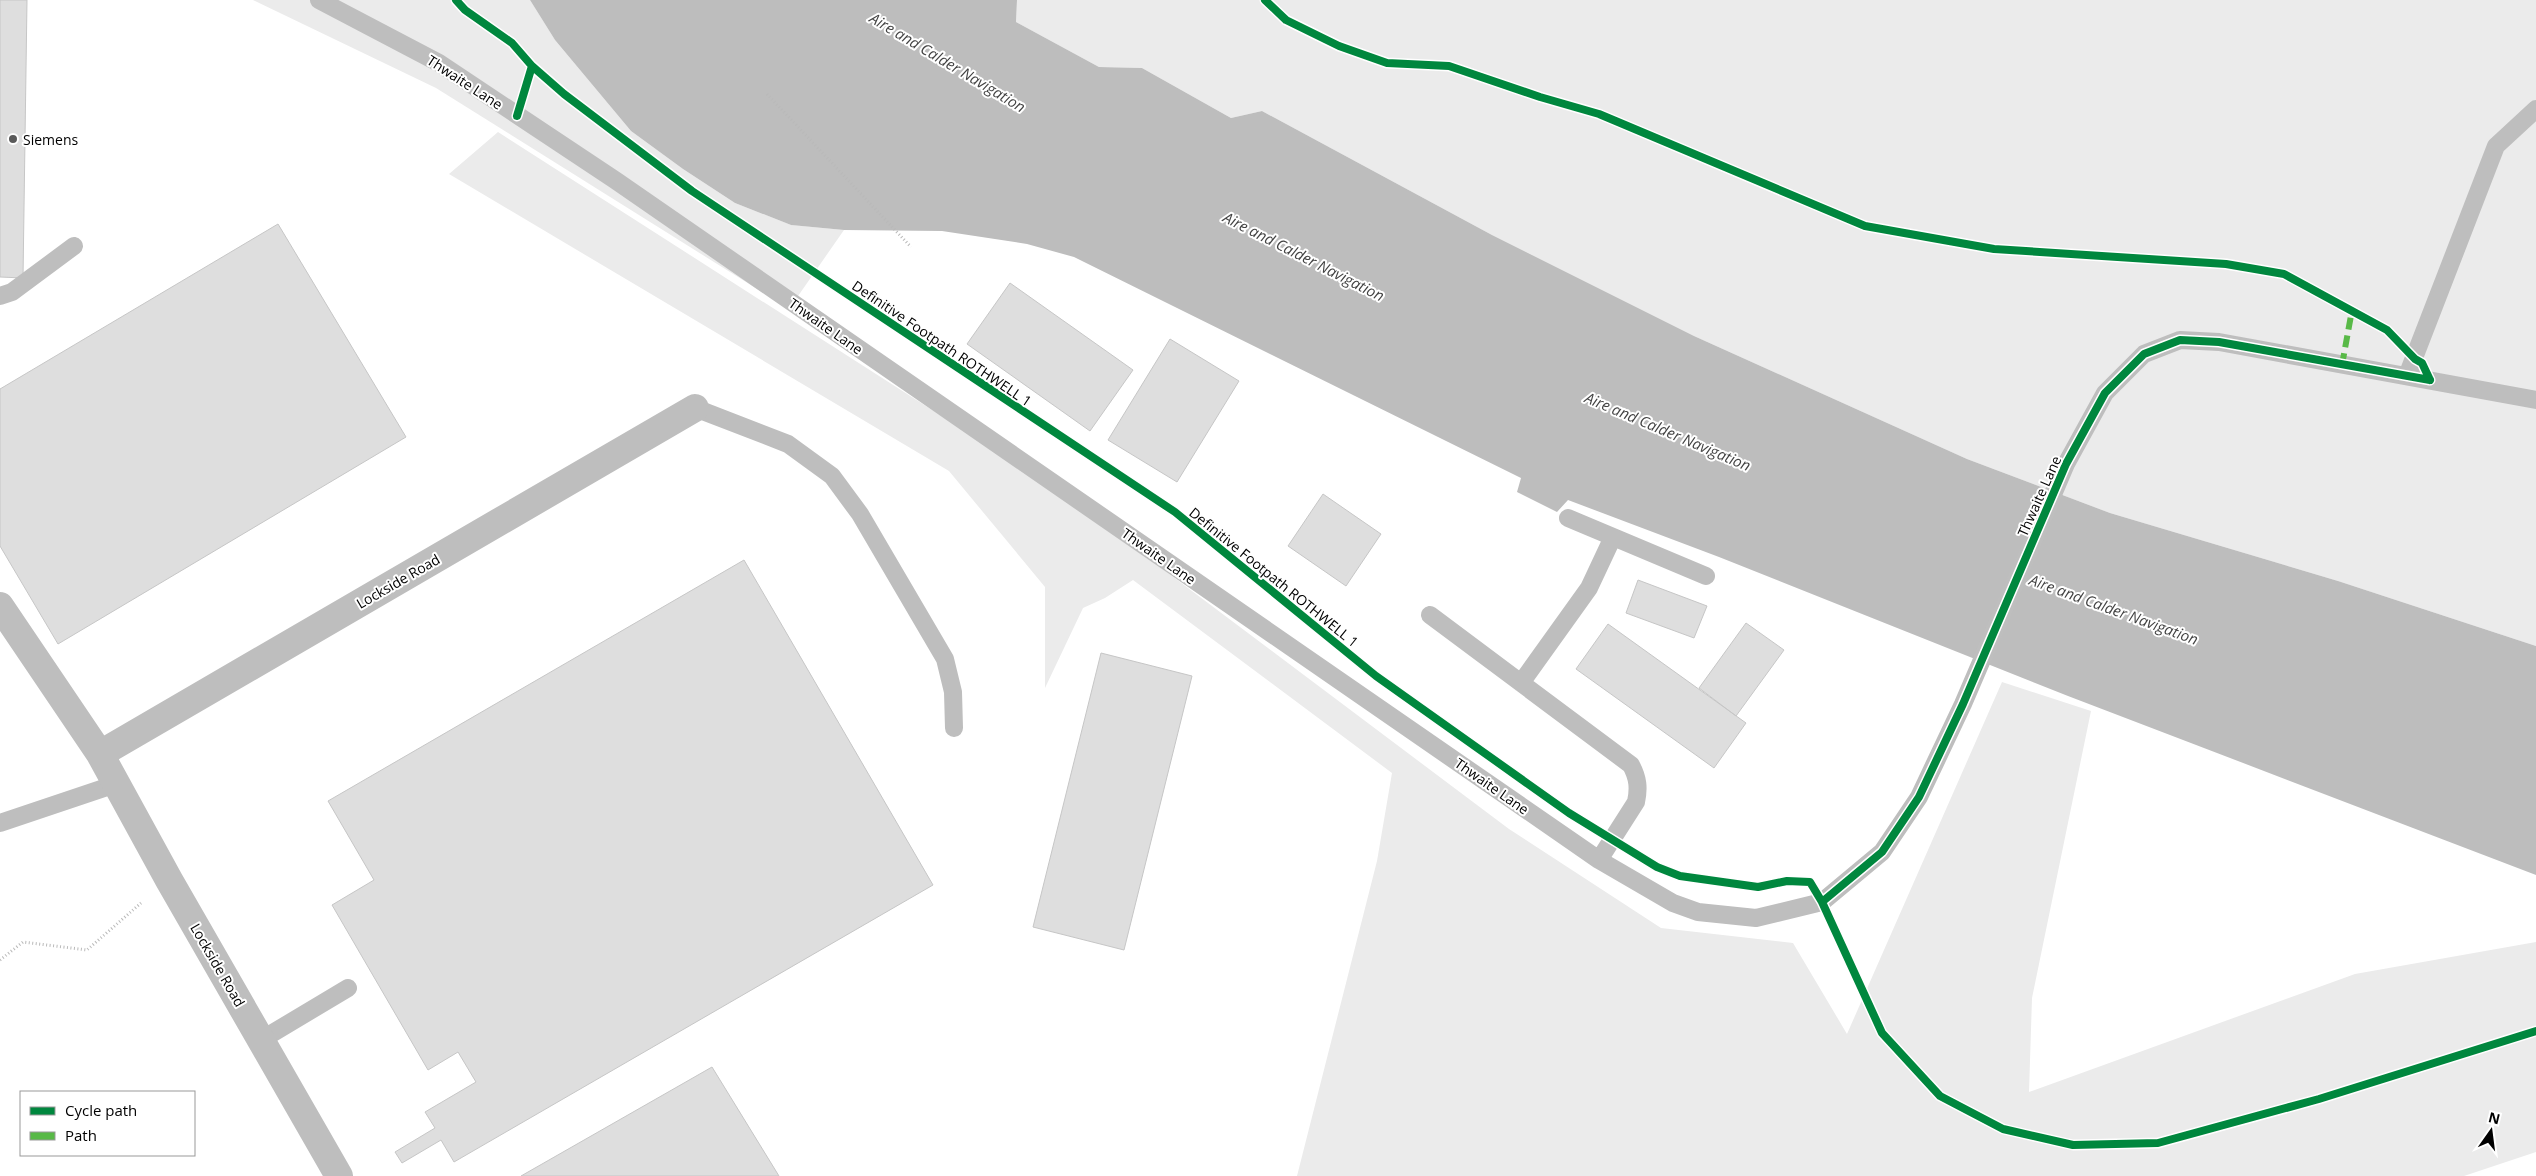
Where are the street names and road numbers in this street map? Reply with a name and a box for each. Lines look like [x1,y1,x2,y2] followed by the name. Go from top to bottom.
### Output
[424,50,507,114] street label: Thwaite Lane
[849,276,1035,410] street label: Definitive Footpath ROTHWELL 1
[785,293,867,359] street label: Thwaite Lane
[2013,453,2065,539] street label: Thwaite Lane
[1185,503,1363,651] street label: Definitive Footpath ROTHWELL 1
[1118,523,1200,589] street label: Thwaite Lane
[353,549,443,613] street label: Lockside Road
[1451,753,1533,819] street label: Thwaite Lane
[186,920,250,1010] street label: Lockside Road

